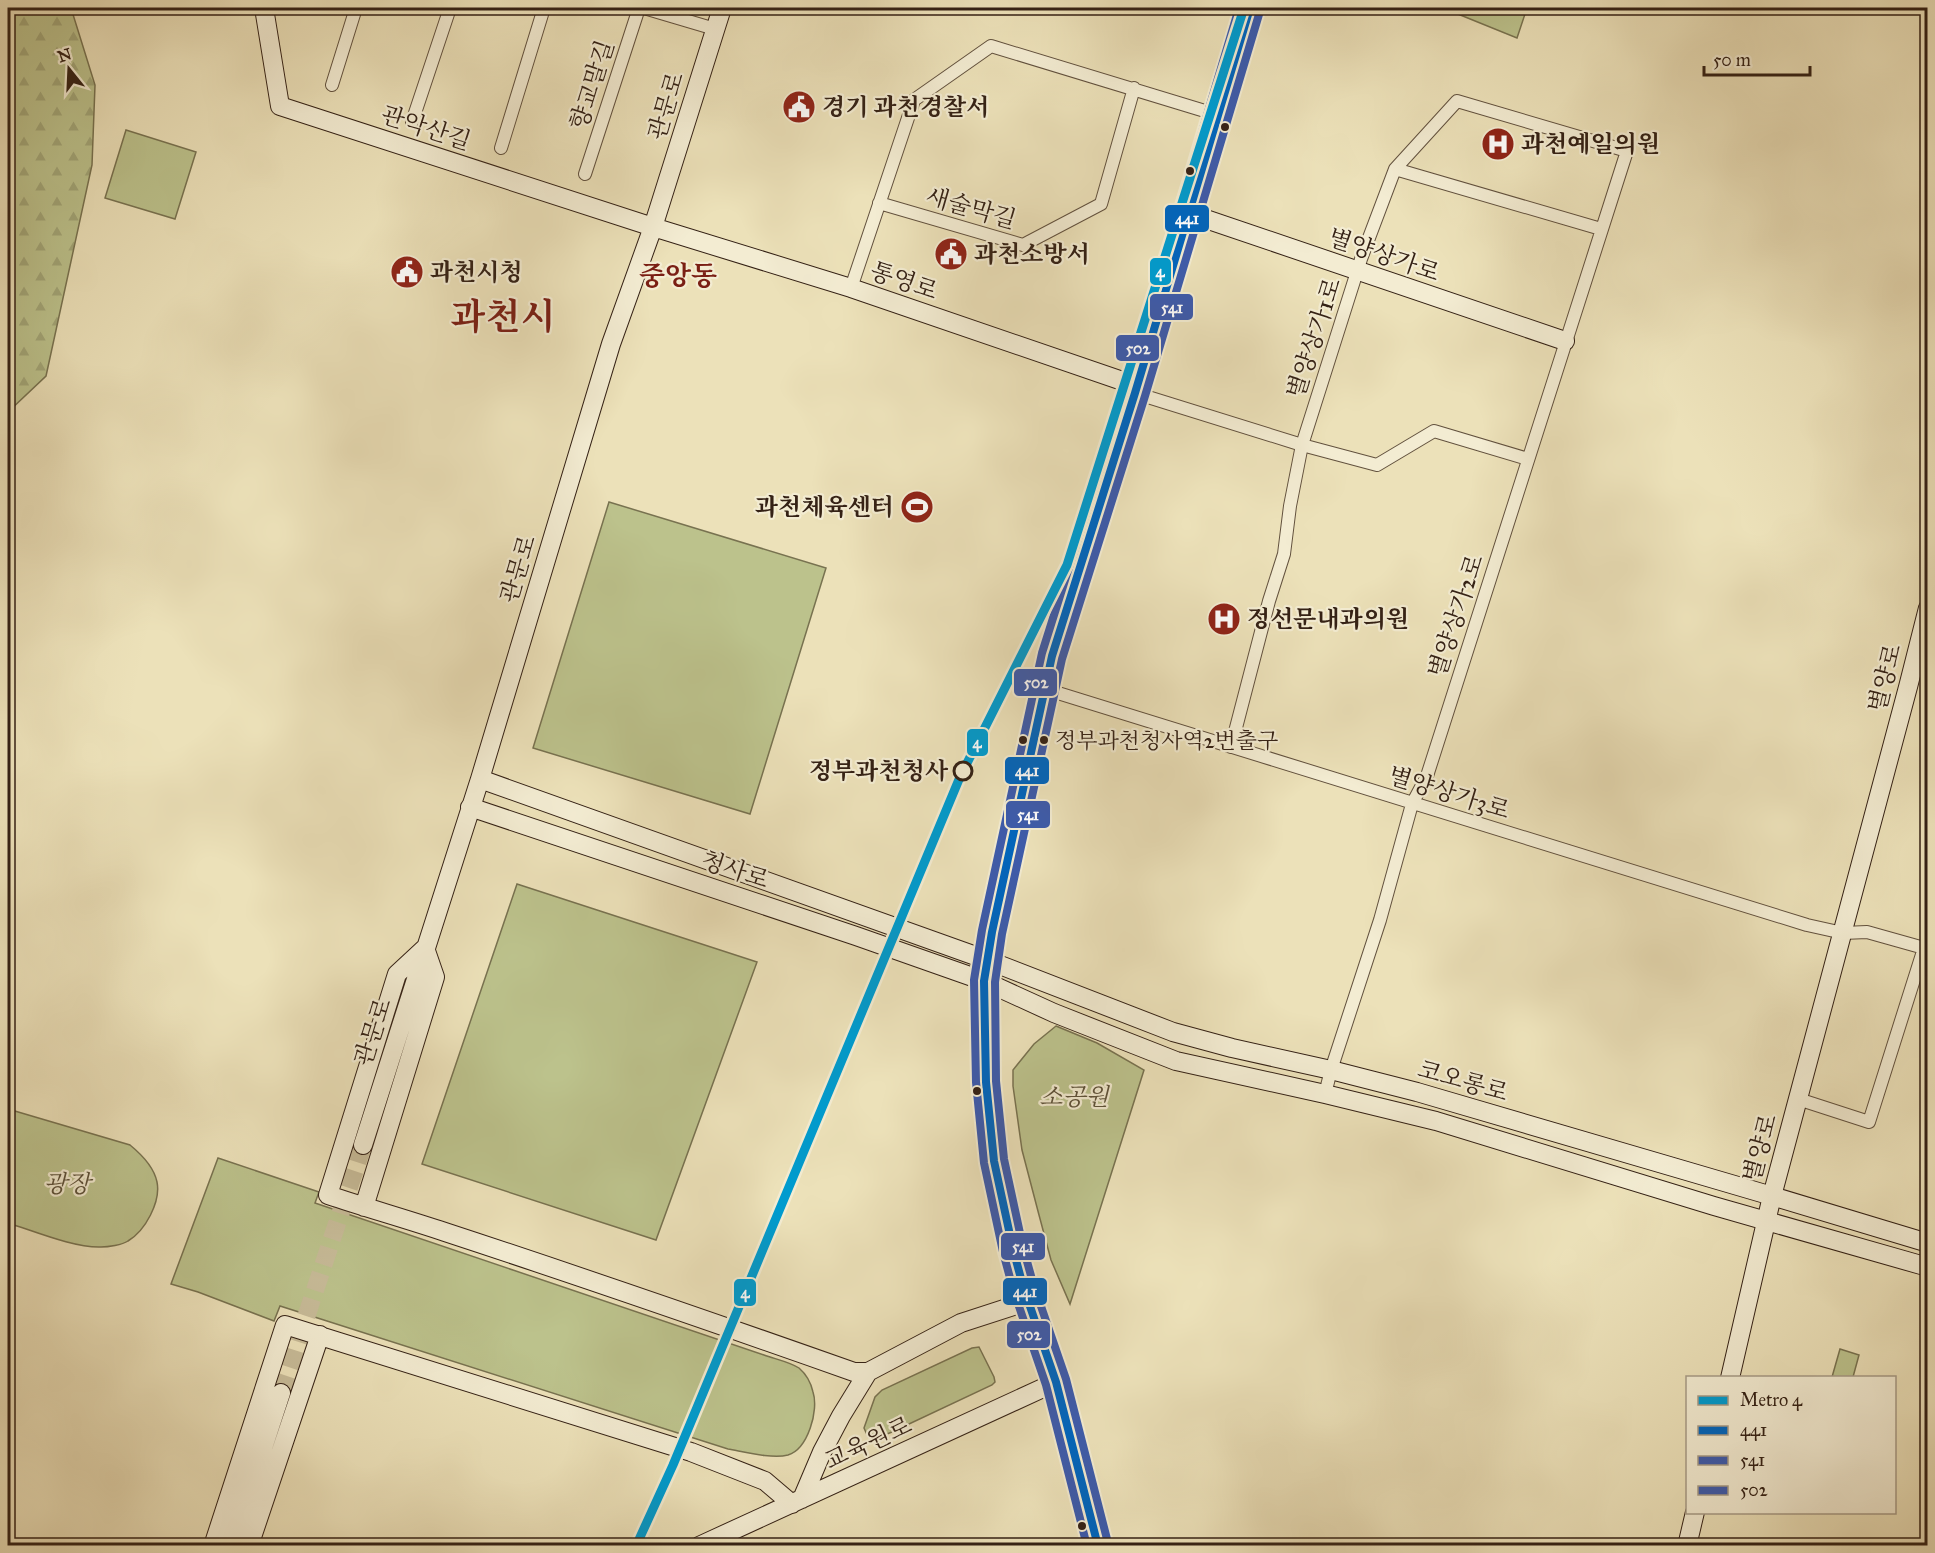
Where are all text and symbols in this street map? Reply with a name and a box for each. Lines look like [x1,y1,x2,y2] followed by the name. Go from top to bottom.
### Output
[563,36,621,134] street label: 향교말길
[39,39,99,99] north arrow
[1704,39,1810,77] scale bar
[55,44,74,66] text: N
[1713,49,1751,71] text: 50 m
[641,68,691,144] street label: 관문로
[781,89,817,125] public building icon: 경기 과천경찰서
[822,92,989,122] place label: 경기 과천경찰서
[377,99,475,157] street label: 관악산길
[1219,121,1231,133] unlabelled marker
[1480,126,1516,162] hospital icon: 과천예일의원
[1521,129,1660,159] place label: 과천예일의원
[1184,165,1196,177] unlabelled marker
[922,181,1020,235] street label: 새술막길
[1164,204,1210,233] line badge: 441
[1175,209,1200,229] text: 441
[1324,222,1444,288] street label: 별양상가로
[933,236,969,272] public building icon: 과천소방서
[974,239,1090,269] place label: 과천소방서
[389,254,425,290] public building icon: 과천시청
[866,255,942,307] street label: 통영로
[430,257,523,287] place label: 과천시청
[1149,257,1172,286] line badge: 4
[639,259,717,292] district label: 중앙동
[1156,262,1166,282] text: 4
[1280,274,1348,402] street label: 별양상가1로
[1149,293,1194,321] line badge: 541
[451,295,555,339] district label: 과천시
[1161,298,1184,318] text: 541
[1115,334,1160,362] line badge: 502
[1126,339,1151,358] text: 502
[899,489,935,525] sports icon: 과천체육센터
[755,492,894,522] place label: 과천체육센터
[493,531,543,607] street label: 관문로
[1422,551,1490,681] street label: 별양상가2로
[1206,601,1242,637] hospital icon: 정선문내과의원
[1247,604,1409,634] place label: 정선문내과의원
[1862,641,1908,715] street label: 별양로
[1013,668,1058,697] line badge: 502
[1024,673,1049,692] text: 502
[1055,727,1278,754] place label: 정부과천청사역2번출구
[966,728,989,757] line badge: 4
[973,733,983,753] text: 4
[1017,734,1029,746] unlabelled marker
[1038,734,1050,746] marker: 정부과천청사역2번출구
[809,756,949,786] place label: 정부과천청사
[1004,756,1050,785] line badge: 441
[1385,760,1513,826] street label: 별양상가3로
[953,761,973,781] marker: 정부과천청사
[1015,761,1040,781] text: 441
[1005,800,1051,829] line badge: 541
[1017,805,1040,825] text: 541
[697,845,773,895] street label: 청사로
[348,994,398,1070] street label: 관문로
[1414,1054,1512,1108] street label: 코오롱로
[1039,1082,1111,1112] park label: 소공원
[971,1085,983,1097] unlabelled marker
[1737,1111,1783,1185] street label: 별양로
[44,1169,94,1199] park label: 광장
[1000,1232,1046,1261] line badge: 541
[1012,1237,1035,1257] text: 541
[1002,1277,1048,1306] line badge: 441
[733,1278,757,1307] line badge: 4
[1013,1282,1038,1302] text: 441
[741,1283,751,1303] text: 4
[1006,1320,1051,1349] line badge: 502
[1017,1325,1042,1344] text: 502
[1686,1376,1896,1514] legend
[1740,1389,1803,1411] text: Metro 4
[820,1410,916,1476] street label: 교육원로
[1740,1419,1767,1441] text: 441
[1740,1449,1765,1471] text: 541
[1740,1479,1768,1501] text: 502
[1076,1520,1088,1532] unlabelled marker

